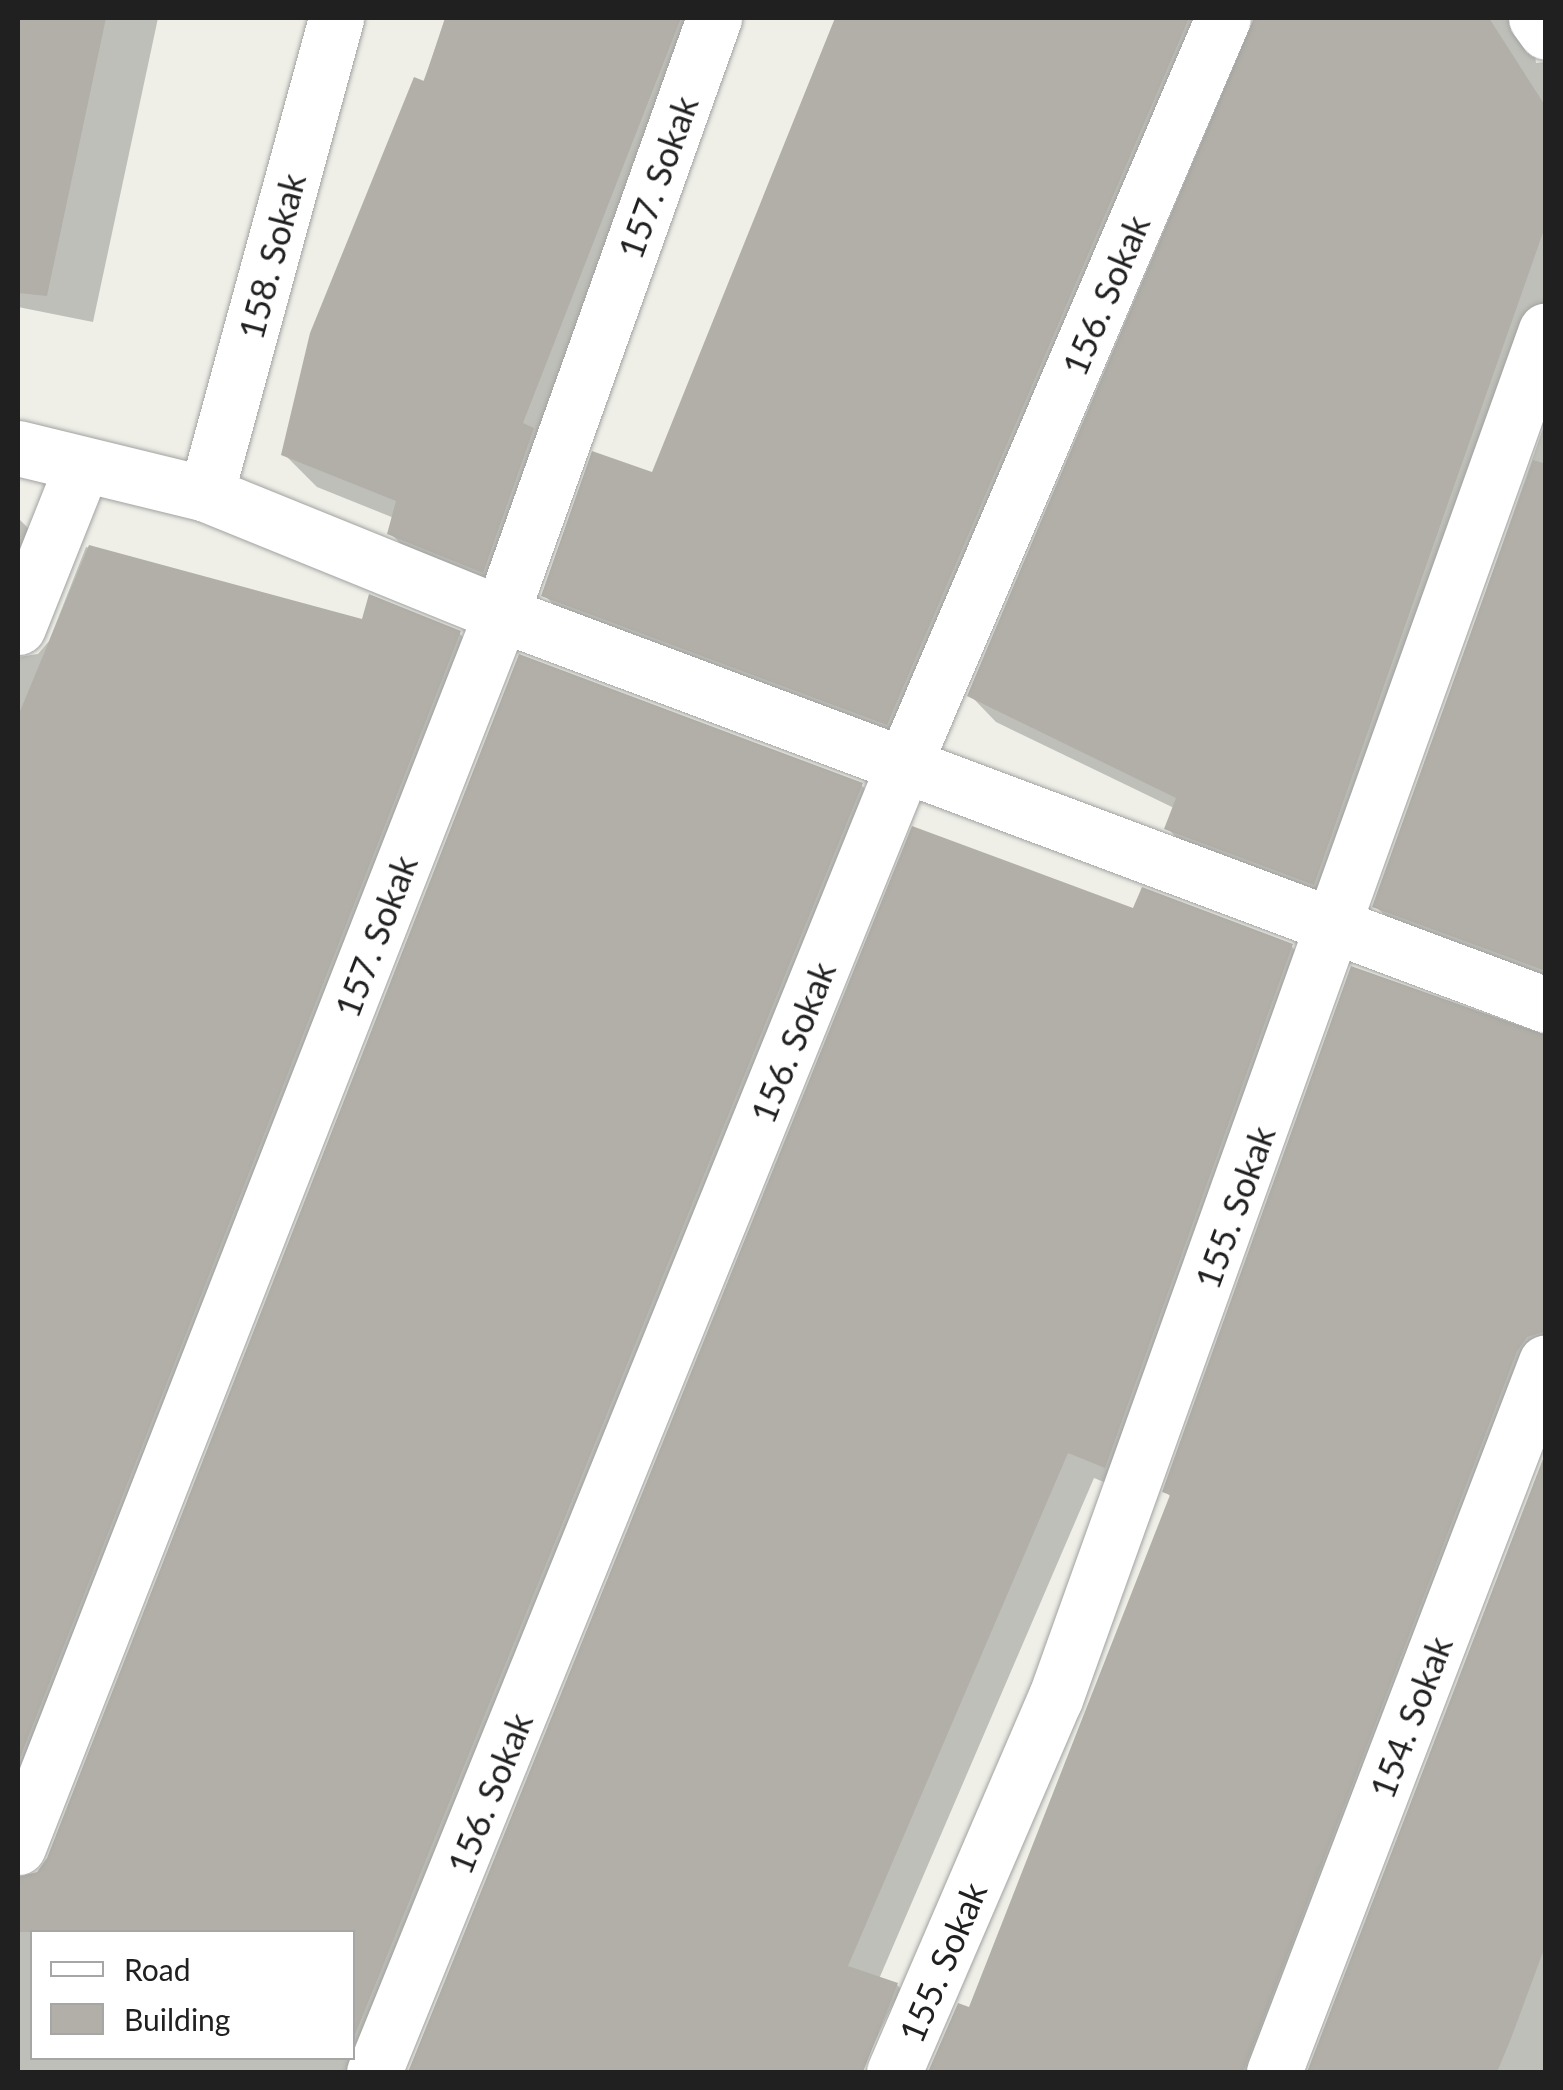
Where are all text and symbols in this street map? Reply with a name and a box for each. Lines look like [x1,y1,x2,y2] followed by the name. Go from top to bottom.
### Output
[608,90,706,264] street label: 157. Sokak
[229,169,313,343] street label: 158. Sokak
[1052,209,1158,381] street label: 156. Sokak
[325,849,425,1023] street label: 157. Sokak
[741,955,843,1129] street label: 156. Sokak
[1185,1120,1283,1294] street label: 155. Sokak
[1360,1630,1460,1804] street label: 154. Sokak
[438,1706,540,1880] street label: 156. Sokak
[889,1876,995,2048] street label: 155. Sokak
[30,1930,355,2060] legend
[124,1951,191,1987] text: Road
[124,2001,230,2037] text: Building

